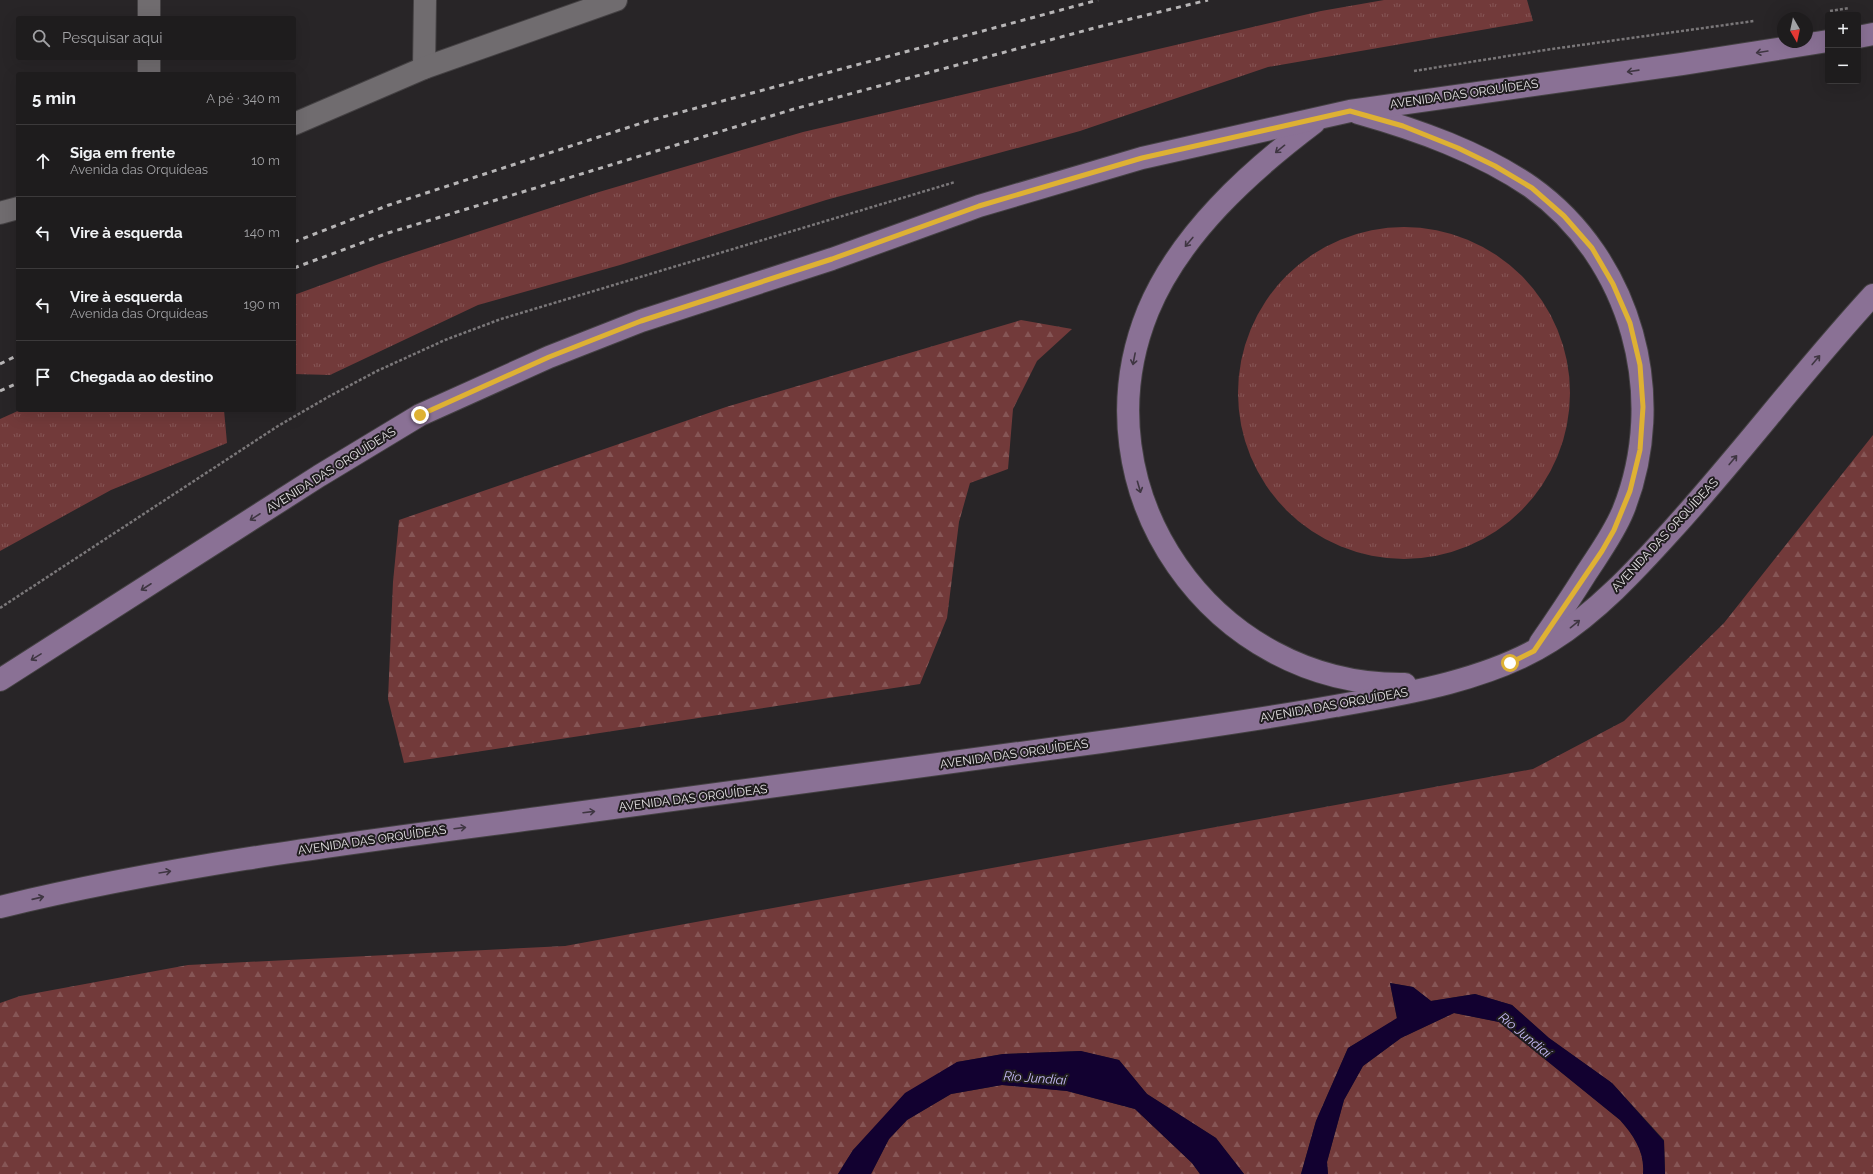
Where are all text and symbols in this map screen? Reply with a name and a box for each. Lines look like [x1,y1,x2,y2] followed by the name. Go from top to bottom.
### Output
[1777,12,1813,48] north arrow
[1825,12,1861,84] map controls
[1825,12,1861,48] button: +
[16,16,296,60] search box
[30,27,52,49] icon: search
[62,29,162,47] text: Pesquisar aqui
[1756,48,1769,56] one-way arrow
[1825,48,1861,84] button: −
[1627,67,1640,75] one-way arrow
[1389,77,1539,111] street label: AVENIDA DAS ORQUÍDEAS
[32,88,76,108] text: 5 min
[206,91,280,106] text: A pé · 340 m
[70,144,175,162] text: Siga em frente
[1274,145,1285,154] one-way arrow
[32,150,54,172] icon: ahead
[251,153,280,168] text: 10 m
[70,162,208,177] text: Avenida das Orquídeas
[32,222,54,244] icon: left
[70,224,183,242] text: Vire à esquerda
[244,225,280,240] text: 140 m
[1184,237,1193,248] one-way arrow
[70,288,183,306] text: Vire à esquerda
[32,294,54,316] icon: left
[244,297,280,312] text: 190 m
[70,306,208,321] text: Avenida das Orquídeas
[1130,352,1138,365] one-way arrow
[1811,355,1820,366] one-way arrow
[32,366,54,388] icon: arrive
[70,368,213,386] text: Chegada ao destino
[411,406,429,424] route end
[264,424,398,516] street label: AVENIDA DAS ORQUÍDEAS
[1728,455,1737,465] one-way arrow
[1609,475,1721,595] street label: AVENIDA DAS ORQUÍDEAS
[1136,481,1143,494] one-way arrow
[250,512,261,521] one-way arrow
[140,583,152,591] one-way arrow
[1569,619,1580,628] one-way arrow
[31,653,42,661] one-way arrow
[1501,654,1519,672] route start
[1259,685,1409,725] street label: AVENIDA DAS ORQUÍDEAS
[939,737,1089,771] street label: AVENIDA DAS ORQUÍDEAS
[618,782,768,814] street label: AVENIDA DAS ORQUÍDEAS
[582,808,595,816] one-way arrow
[297,823,447,857] street label: AVENIDA DAS ORQUÍDEAS
[453,825,466,832] one-way arrow
[158,868,171,876] one-way arrow
[31,894,44,902] one-way arrow
[1496,1009,1555,1061] water label: Rio Jundiaí
[1003,1068,1068,1088] water label: Rio Jundiaí

